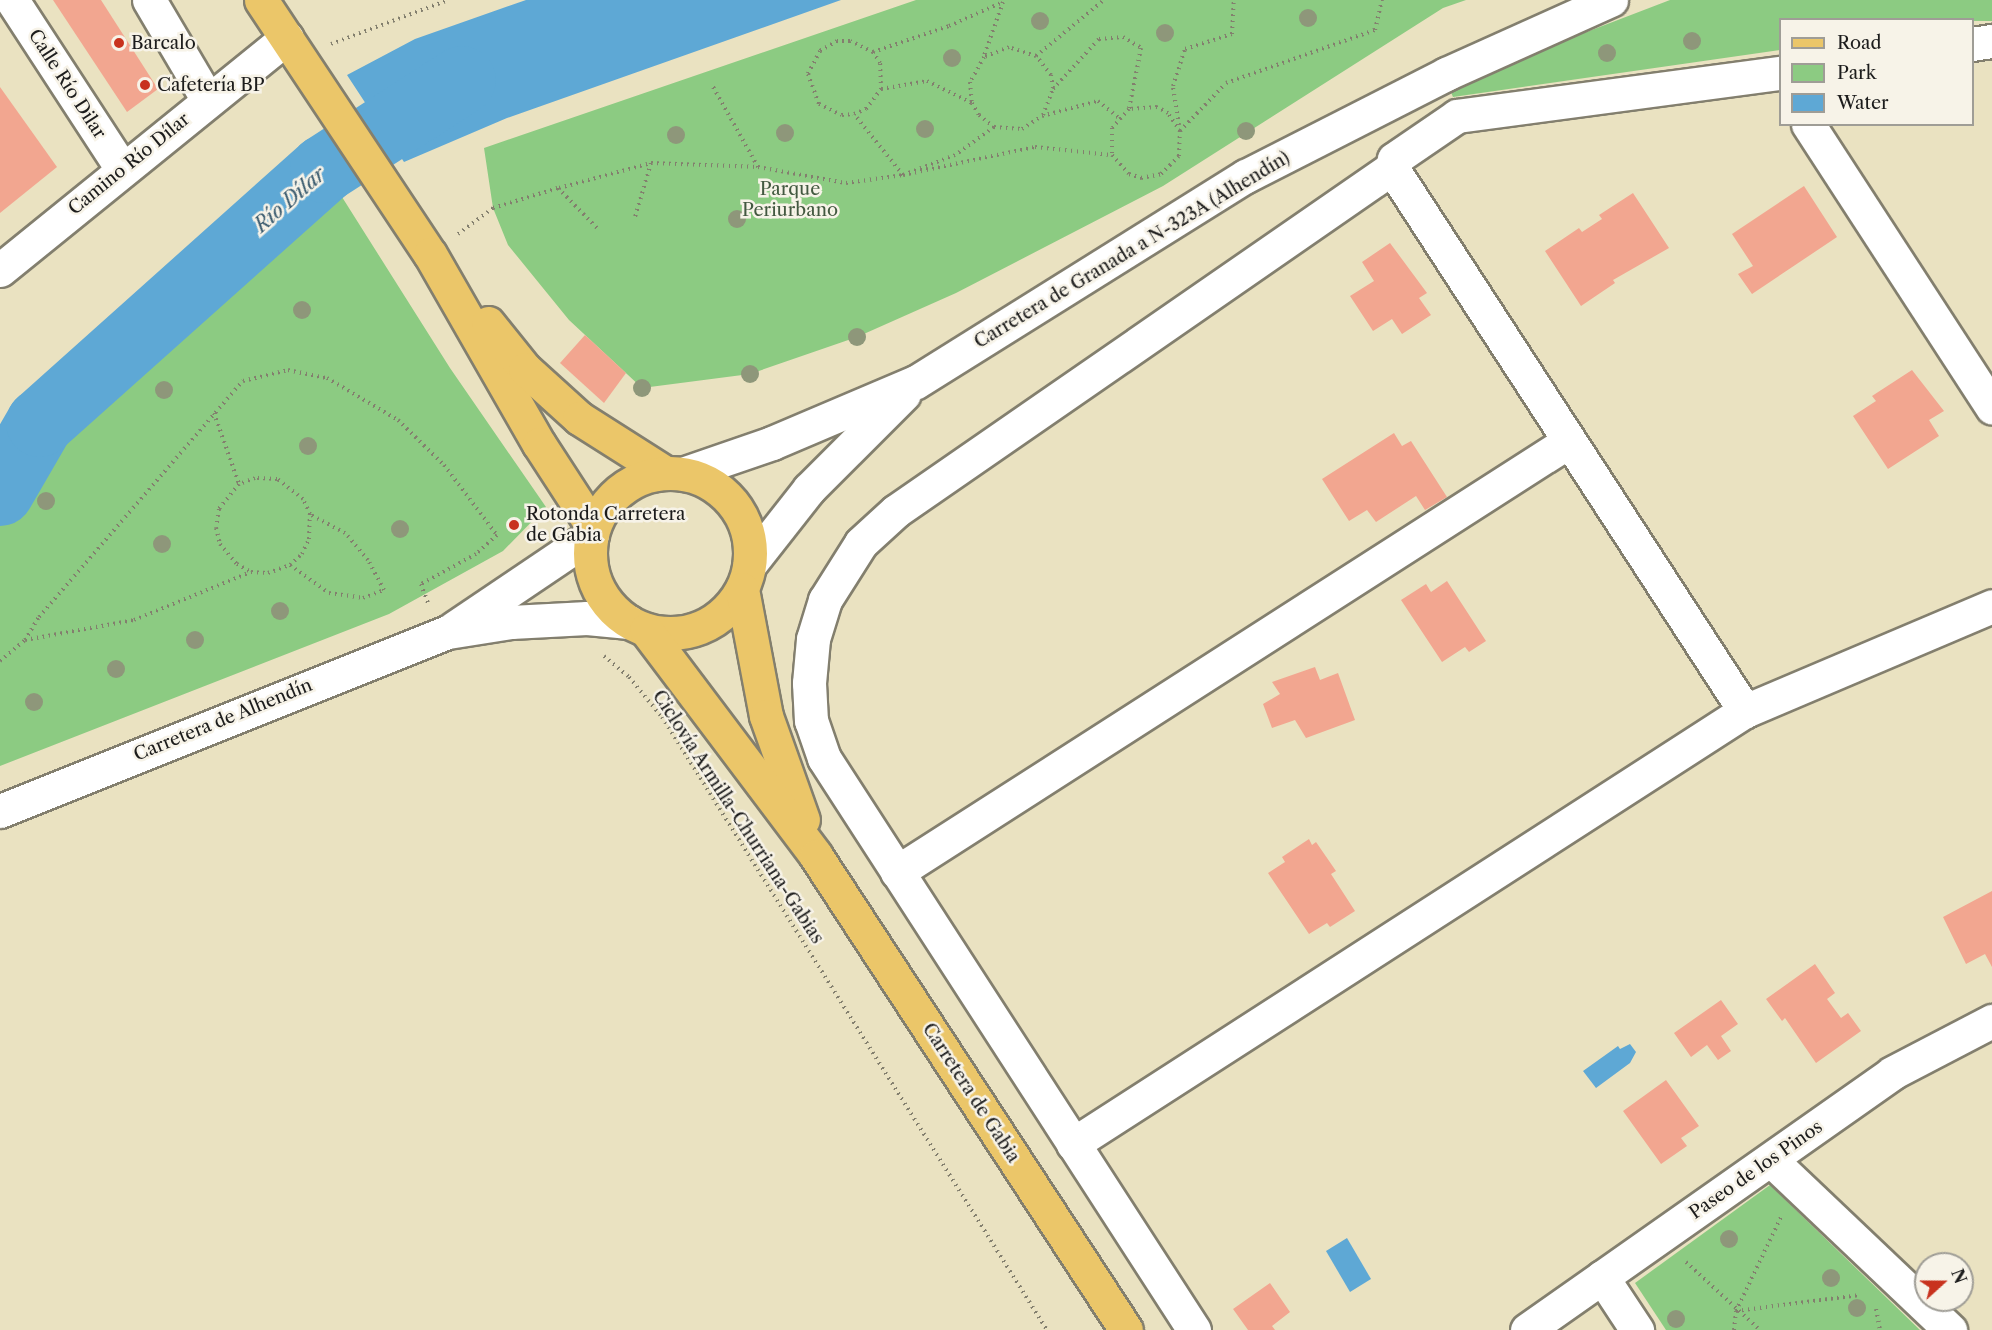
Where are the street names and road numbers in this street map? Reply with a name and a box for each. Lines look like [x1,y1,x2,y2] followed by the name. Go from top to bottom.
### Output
[24,25,110,143] street label: Calle Río Dilar
[64,109,194,219] street label: Camino Río Dílar
[970,147,1294,353] street label: Carretera de Granada a N-323A (Alhendín)
[130,674,316,766] street label: Carretera de Alhendín
[648,686,828,948] street label: Ciclovía Armilla-Churriana-Gabias
[918,1019,1024,1167] street label: Carretera de Gabia
[1685,1116,1827,1224] street label: Paseo de los Pinos

